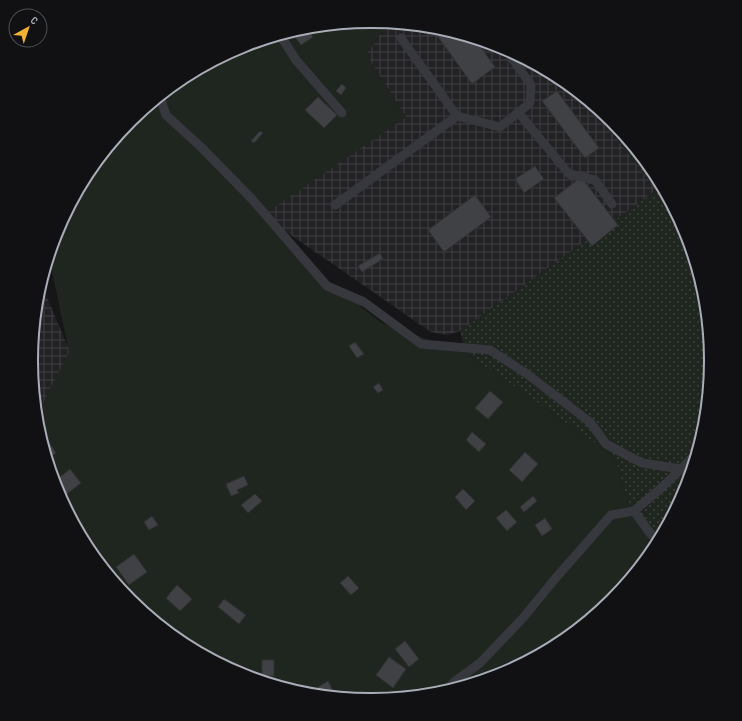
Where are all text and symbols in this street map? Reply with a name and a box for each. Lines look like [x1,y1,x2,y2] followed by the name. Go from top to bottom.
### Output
[8,8,48,48] north arrow
[28,14,41,28] text: С

